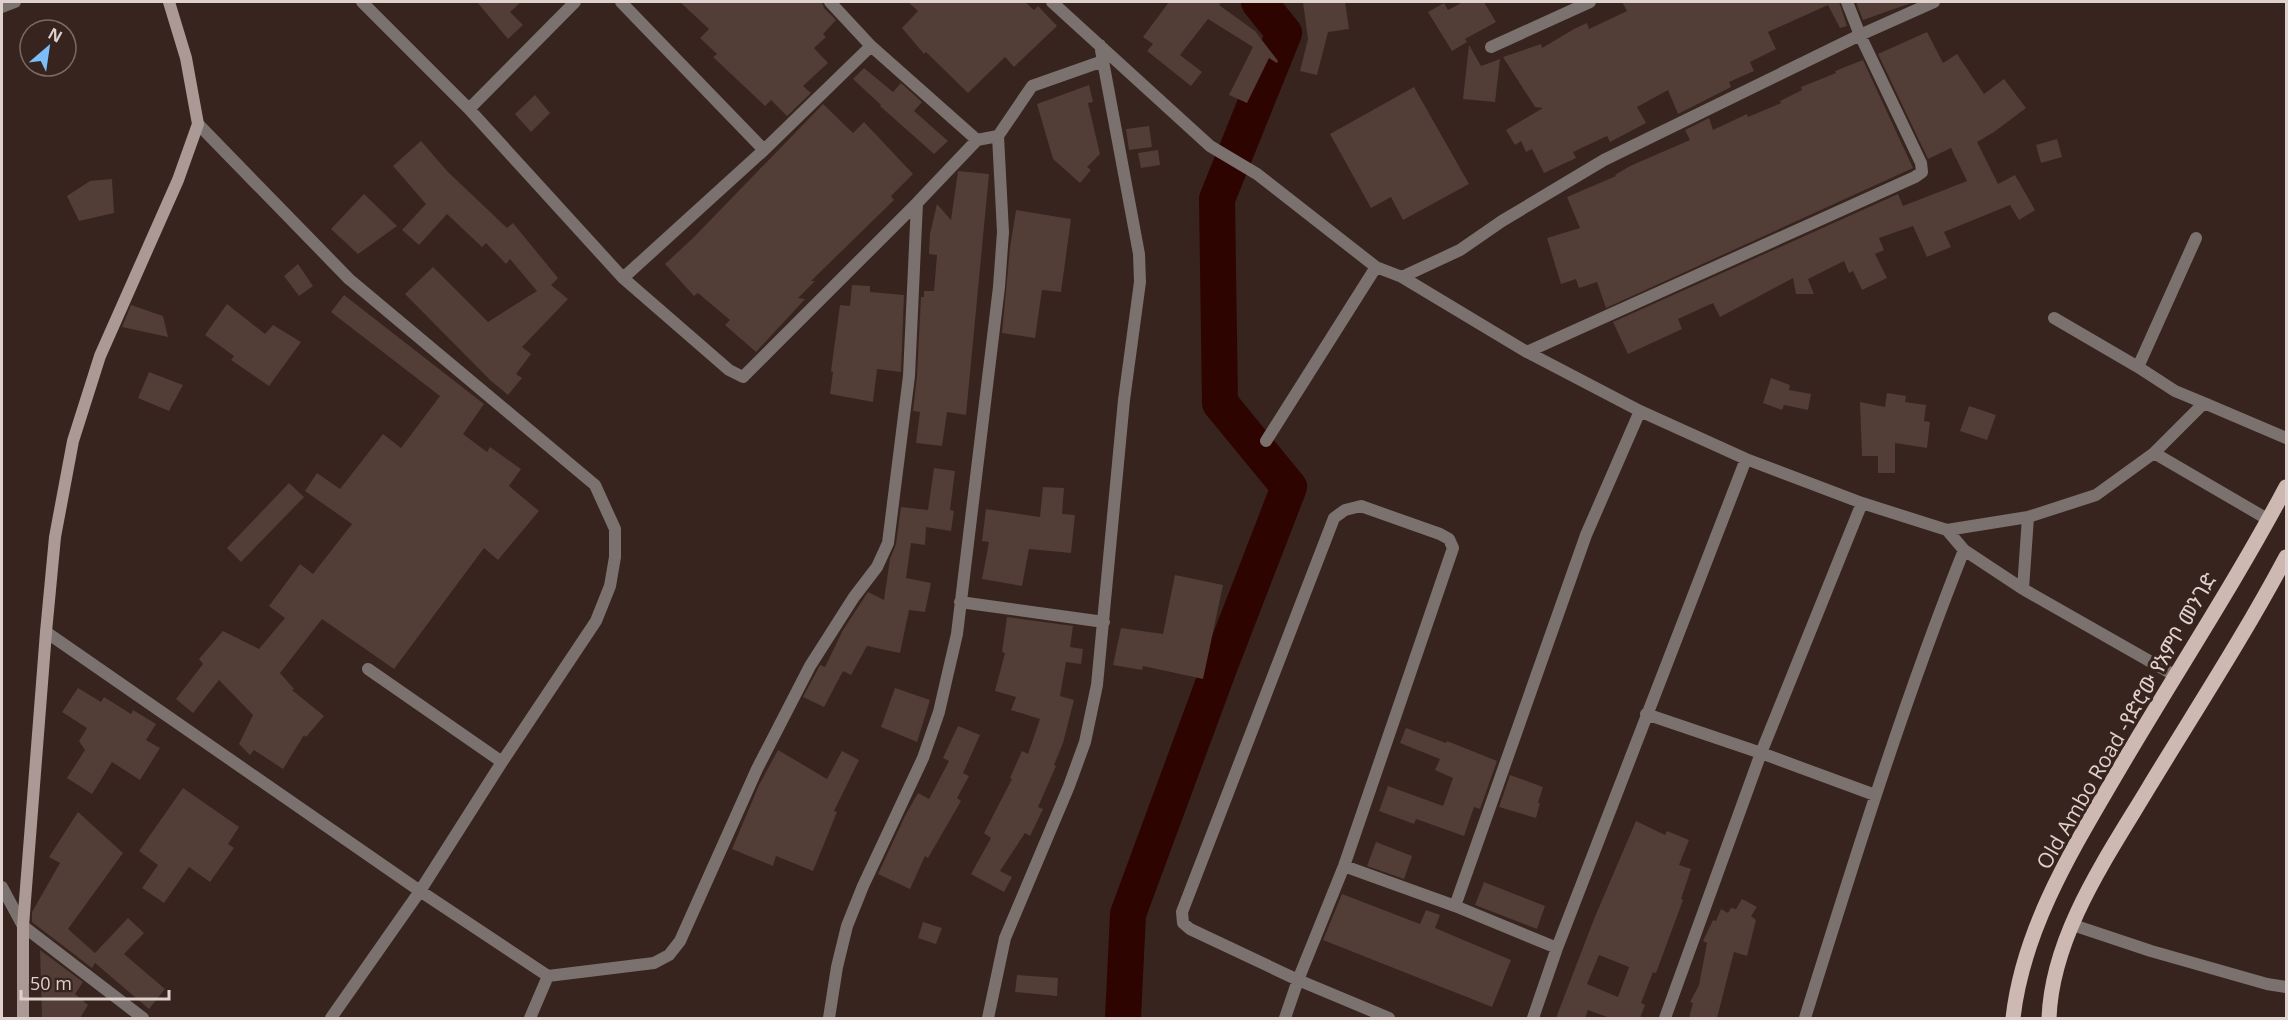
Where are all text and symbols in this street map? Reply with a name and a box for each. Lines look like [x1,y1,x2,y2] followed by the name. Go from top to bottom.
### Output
[18,18,78,78] north arrow
[44,22,66,48] text: N
[2029,567,2223,874] street label: Old Ambo Road -የድሮው የአምቦ መንገድ
[21,963,170,1001] scale bar
[30,971,72,995] text: 50 m

